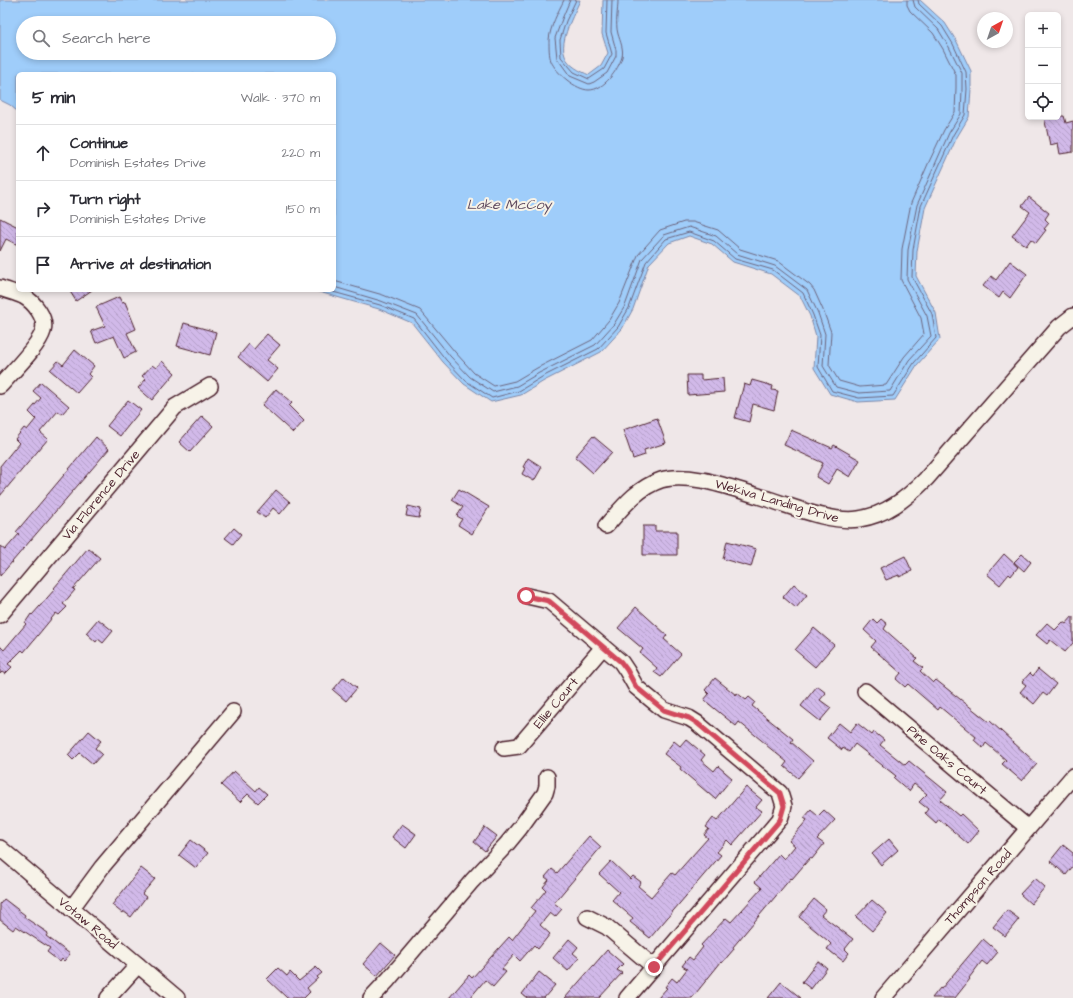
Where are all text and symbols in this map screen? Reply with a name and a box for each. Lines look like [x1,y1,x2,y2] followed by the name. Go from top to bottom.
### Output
[977,12,1013,48] north arrow
[1025,12,1061,120] map controls
[1025,12,1061,48] button: +
[16,16,336,60] search box
[30,27,52,49] icon: search
[62,28,151,49] text: Search here
[1025,48,1061,84] button: −
[1025,84,1061,120] button: locate
[32,86,75,110] text: 5 min
[241,89,320,107] text: Walk · 370 m
[70,133,128,154] text: Continue
[32,142,54,164] icon: ahead
[282,144,320,162] text: 220 m
[70,154,206,172] text: Dominish Estates Drive
[70,189,141,210] text: Turn right
[467,195,553,215] water label: Lake McCoy
[32,198,54,220] icon: right
[286,200,320,218] text: 150 m
[70,210,206,228] text: Dominish Estates Drive
[32,254,54,276] icon: arrive
[70,254,211,275] text: Arrive at destination
[58,446,144,544] street label: Via Florence Drive
[713,475,841,528] street label: Wekiva Landing Drive
[517,587,535,605] route start
[529,673,583,732] street label: Ellie Court
[903,721,991,799] street label: Pine Oaks Court
[940,845,1016,929] street label: Thompson Road
[54,893,122,954] street label: Votaw Road
[645,958,663,976] route end

